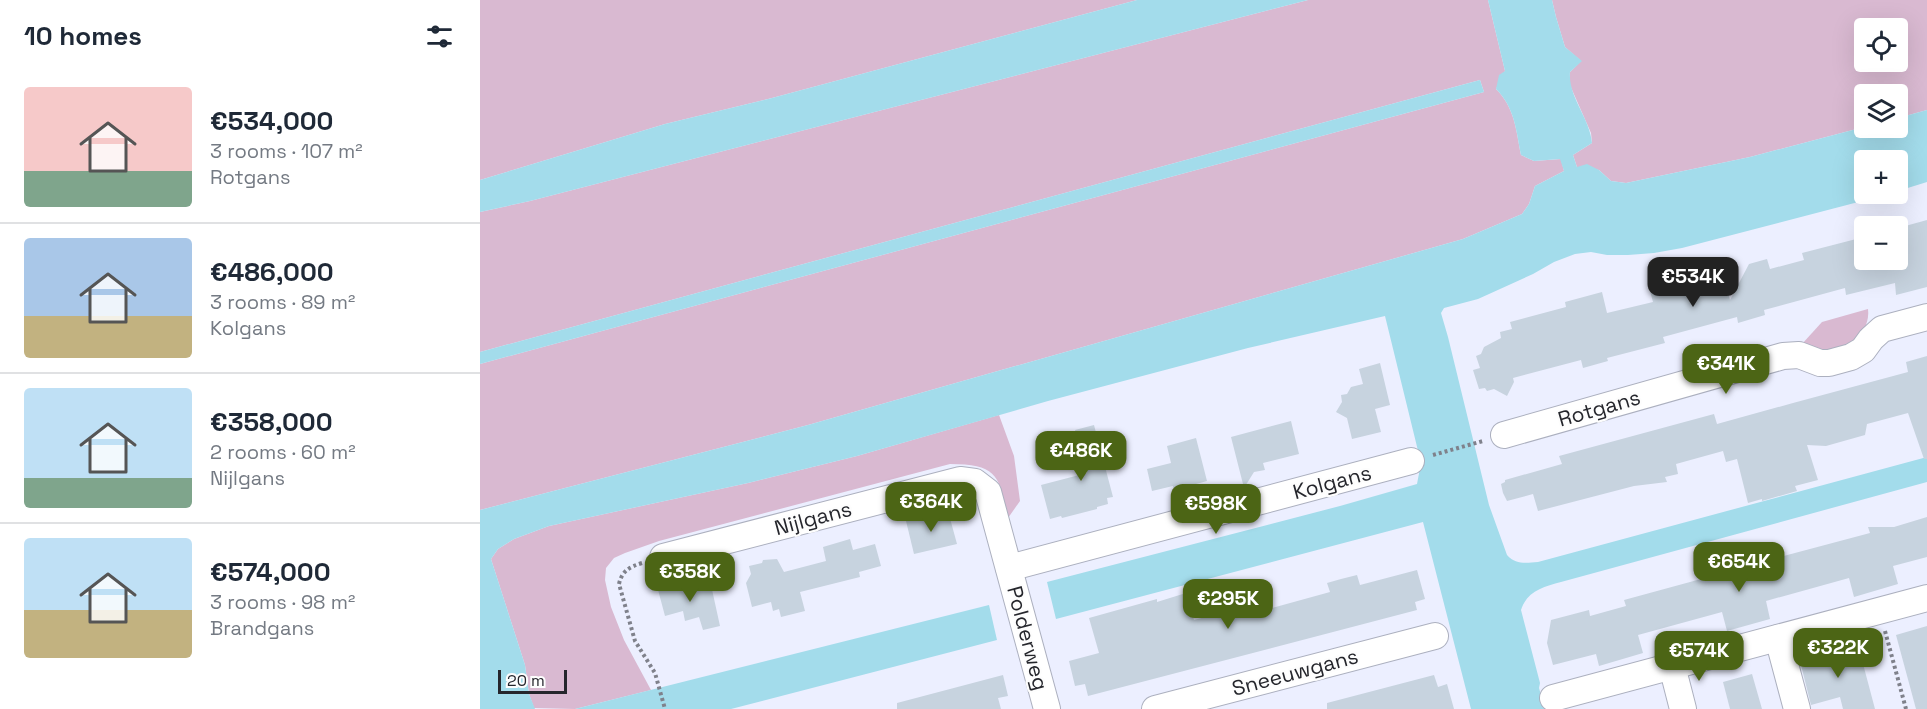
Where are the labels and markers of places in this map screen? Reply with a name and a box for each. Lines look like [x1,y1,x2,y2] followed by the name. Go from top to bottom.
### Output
[1651,257,1735,308] pin: €534K
[1684,344,1768,395] pin: €341K
[1039,431,1123,482] pin: €486K
[889,482,973,533] pin: €364K
[1174,484,1258,535] pin: €598K
[1697,542,1781,593] pin: €654K
[648,552,732,603] pin: €358K
[1186,579,1270,630] pin: €295K
[1796,628,1880,679] pin: €322K
[1657,631,1741,682] pin: €574K

